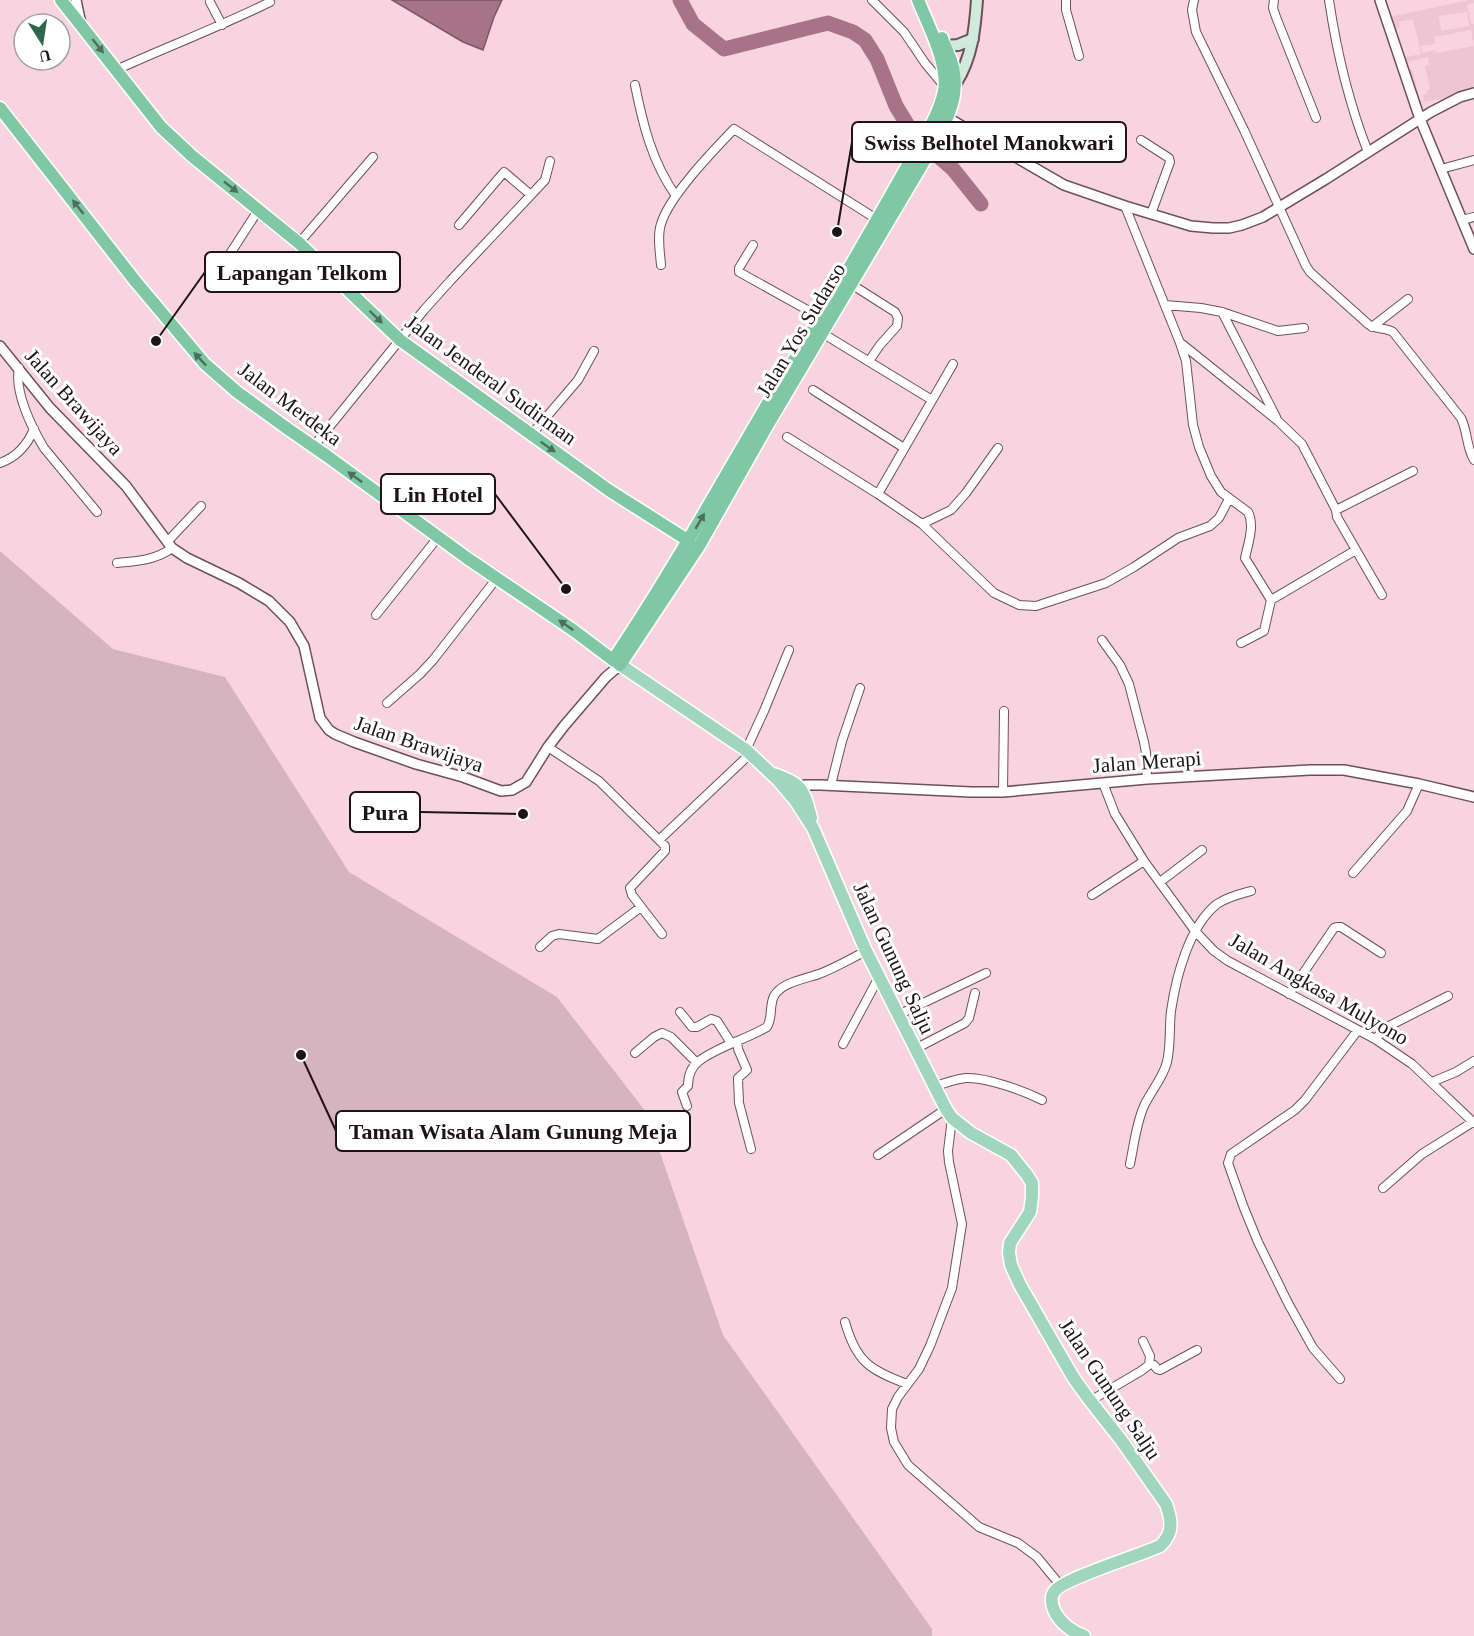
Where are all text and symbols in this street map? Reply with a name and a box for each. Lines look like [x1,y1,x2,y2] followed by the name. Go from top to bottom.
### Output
[12,12,72,72] north arrow
[91,38,104,54] one-way arrow
[37,47,52,66] text: U
[852,122,1126,162] callout: Swiss Belhotel Manokwari
[864,130,1114,155] text: Swiss Belhotel Manokwari
[223,180,239,193] one-way arrow
[72,200,84,215] one-way arrow
[205,252,400,292] callout: Lapangan Telkom
[751,259,851,401] street label: Jalan Yos Sudarso
[217,260,387,285] text: Lapangan Telkom
[368,310,383,324] one-way arrow
[401,310,581,450] street label: Jalan Jenderal Sudirman
[20,344,128,461] street label: Jalan Brawijaya
[194,352,208,366] one-way arrow
[234,357,347,451] street label: Jalan Merdeka
[540,441,556,452] one-way arrow
[348,471,364,483] one-way arrow
[381,474,495,514] callout: Lin Hotel
[393,482,483,507] text: Lin Hotel
[695,513,705,530] one-way arrow
[559,619,575,631] one-way arrow
[351,711,487,777] street label: Jalan Brawijaya
[1092,746,1202,778] street label: Jalan Merapi
[350,792,420,832] callout: Pura
[362,800,408,825] text: Pura
[848,878,940,1038] street label: Jalan Gunung Salju
[1225,928,1413,1050] street label: Jalan Angkasa Mulyono
[336,1111,690,1151] callout: Taman Wisata Alam Gunung Meja
[349,1119,677,1144] text: Taman Wisata Alam Gunung Meja
[1054,1314,1166,1464] street label: Jalan Gunung Salju

